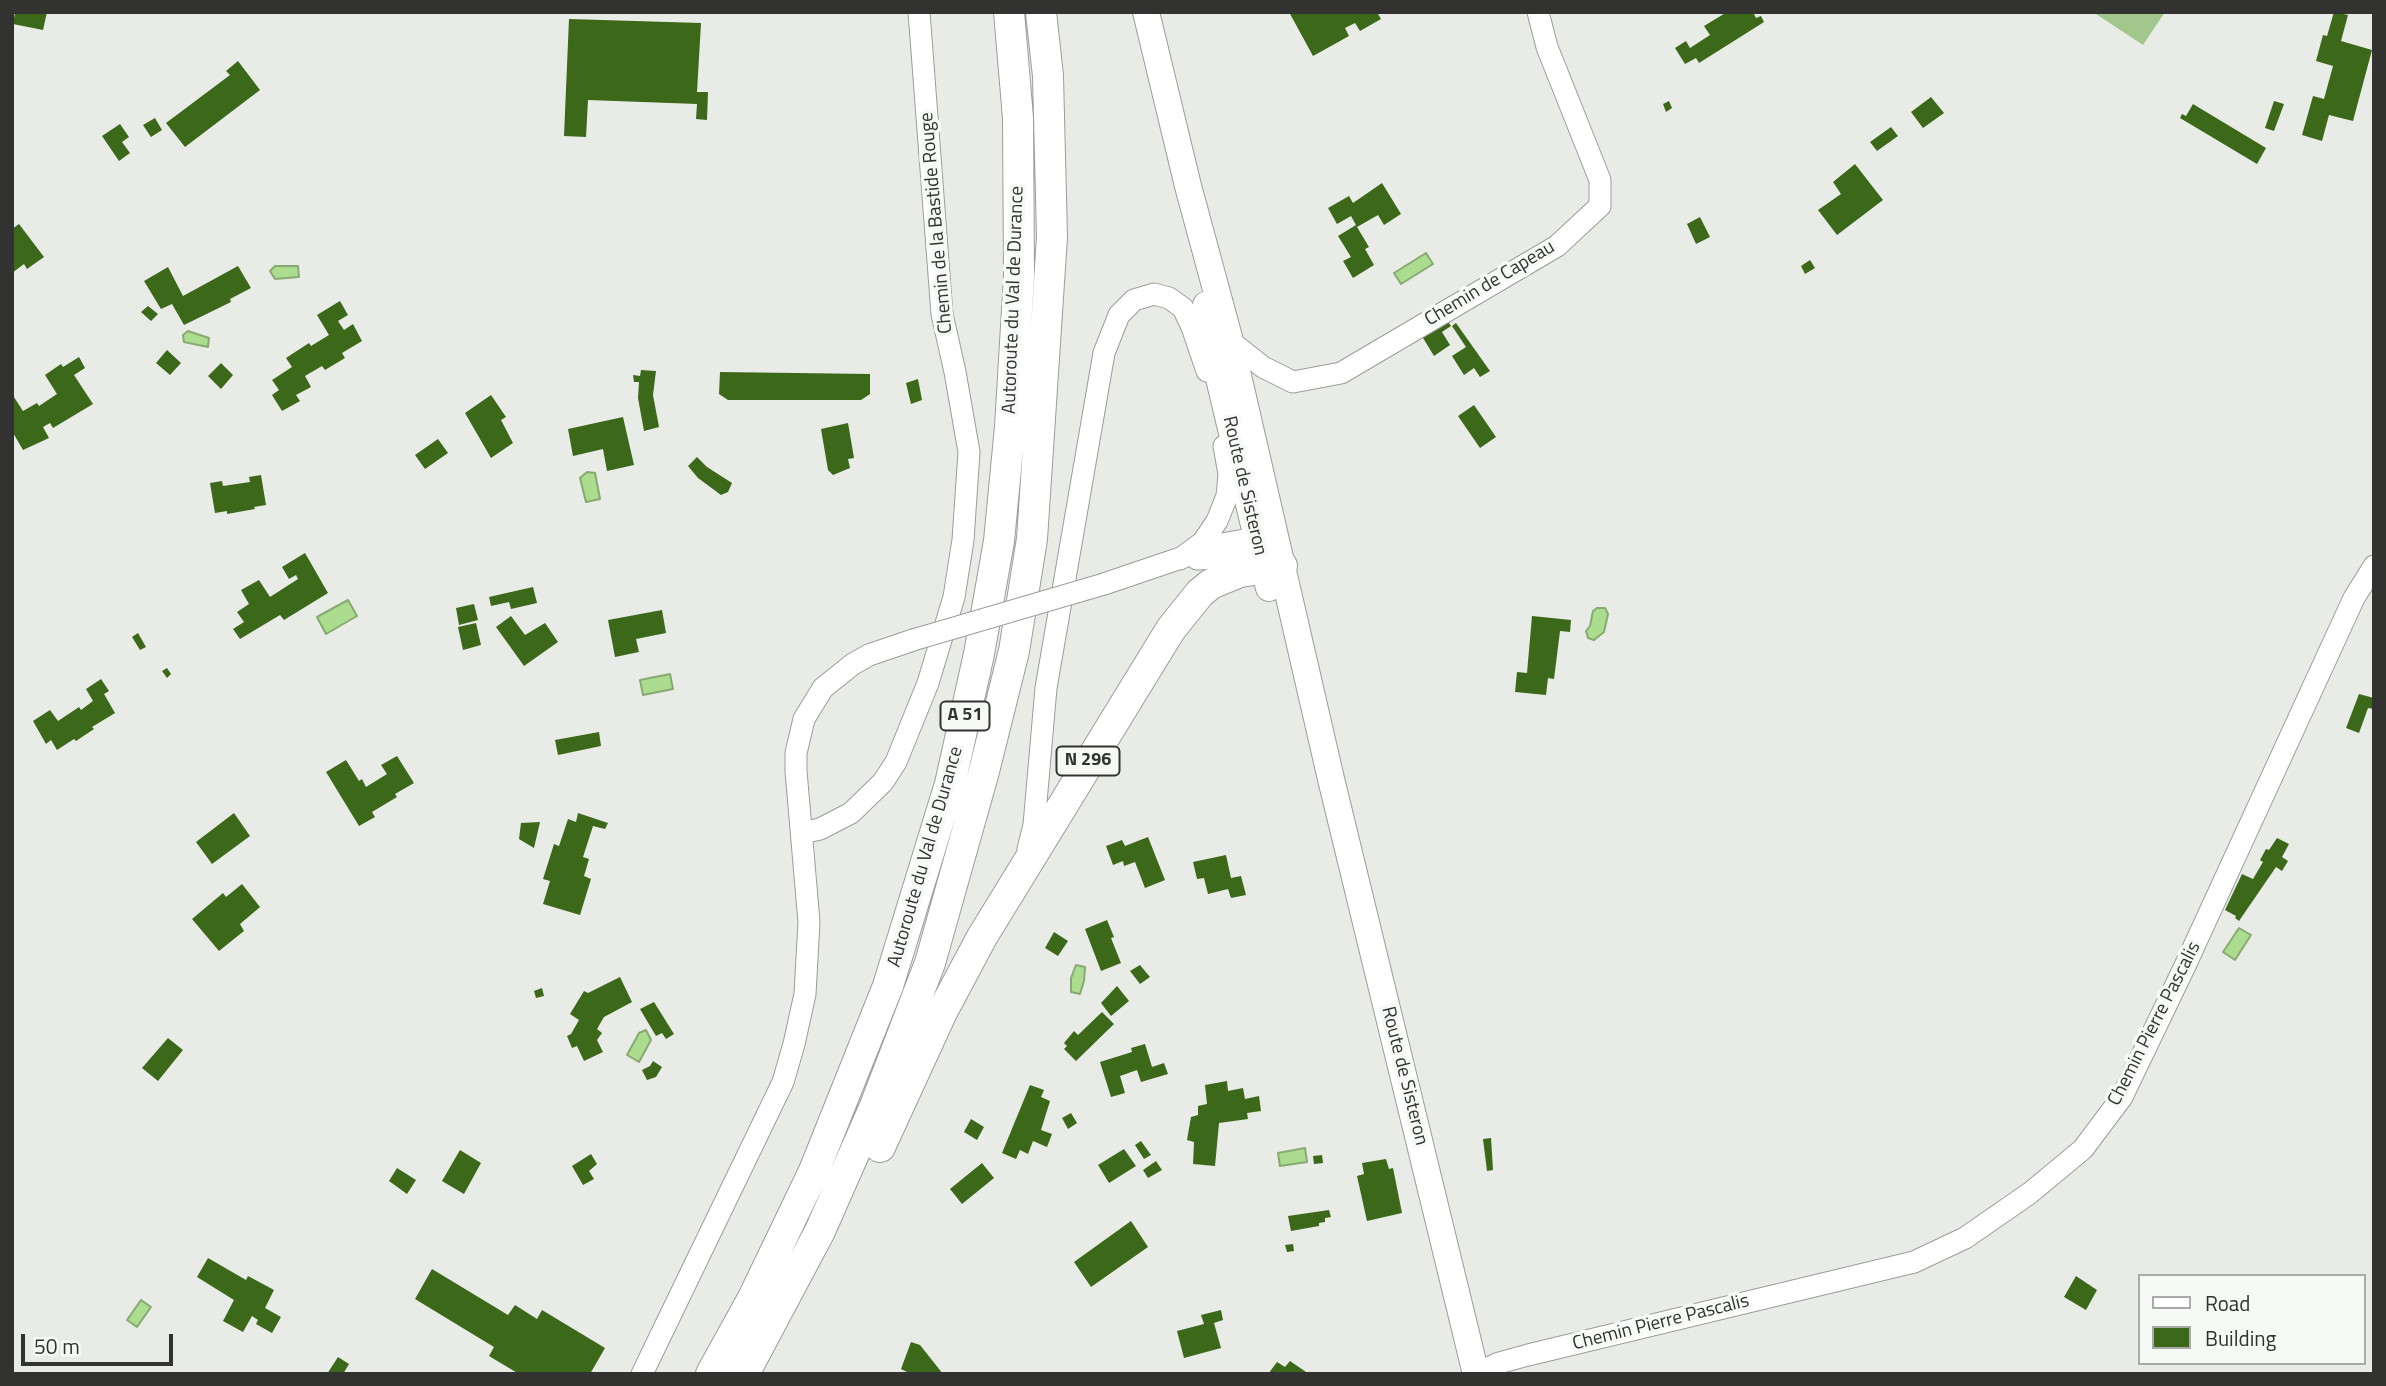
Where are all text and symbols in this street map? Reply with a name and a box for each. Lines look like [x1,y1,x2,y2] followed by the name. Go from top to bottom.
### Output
[916,111,958,335] street label: Chemin de la Bastide Rouge
[999,186,1029,414] street label: Autoroute du Val de Durance
[1421,236,1559,332] street label: Chemin de Capeau
[1217,414,1271,558] street label: Route de Sisteron
[940,702,990,730] road number: A 51
[884,744,968,970] street label: Autoroute du Val de Durance
[1056,746,1120,776] road number: N 296
[2104,938,2206,1110] street label: Chemin Pierre Pascalis
[1376,1004,1432,1148] street label: Route de Sisteron
[2138,1274,2365,1365] legend
[2205,1287,2250,1319] text: Road
[1570,1290,1752,1356] street label: Chemin Pierre Pascalis
[24,1320,177,1364] scale bar
[2205,1322,2276,1354] text: Building
[34,1330,80,1362] text: 50 m

